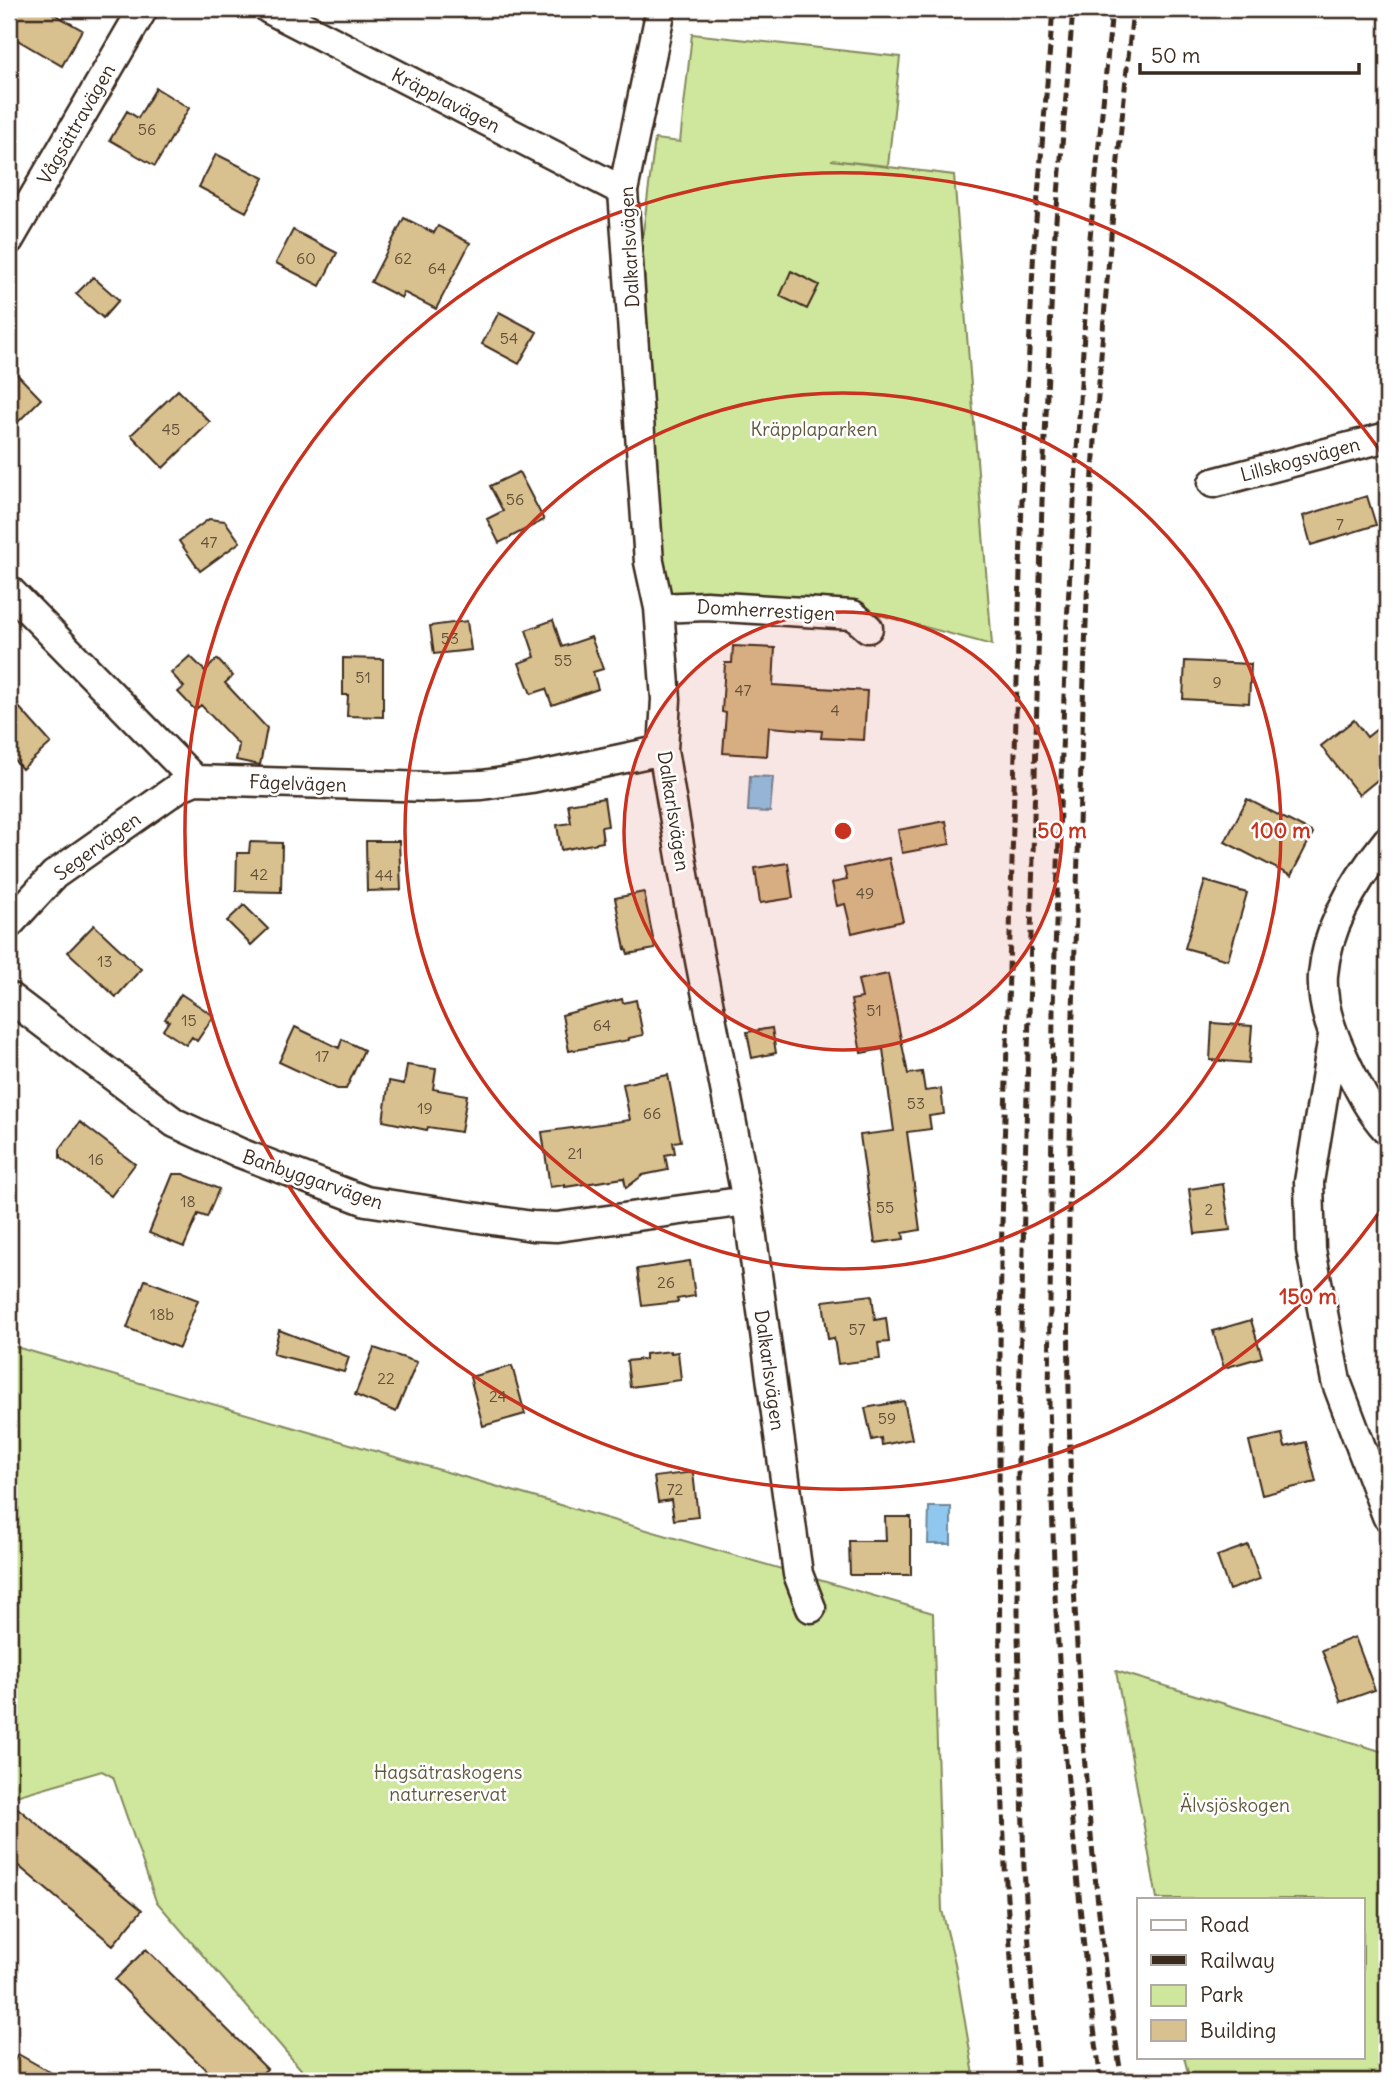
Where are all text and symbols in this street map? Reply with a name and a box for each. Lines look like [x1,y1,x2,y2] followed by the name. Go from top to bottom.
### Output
[1140,32,1359,76] scale bar
[1151,42,1200,69] text: 50 m
[32,60,120,188] street label: Vågsättravägen
[388,62,504,138] street label: Kräpplavägen
[138,119,156,139] house number: 56
[614,186,644,308] street label: Dalkarlsvägen
[296,248,316,268] house number: 60
[394,248,412,268] house number: 62
[428,258,446,278] house number: 64
[500,328,518,348] house number: 54
[750,417,878,441] park label: Kräpplaparken
[162,419,180,439] house number: 45
[1238,431,1362,487] street label: Lillskogsvägen
[506,489,524,509] house number: 56
[1336,514,1344,534] house number: 7
[201,532,218,552] house number: 47
[696,594,836,626] street label: Domherrestigen
[441,628,459,648] house number: 53
[554,650,572,670] house number: 55
[355,667,371,687] house number: 51
[1212,672,1222,692] house number: 9
[735,680,752,700] house number: 47
[830,700,840,720] house number: 4
[653,749,695,873] street label: Dalkarlsvägen
[249,769,347,797] street label: Fågelvägen
[49,807,145,885] street label: Segervägen
[1037,817,1087,844] text: 50 m
[1251,817,1311,844] text: 100 m
[831,819,855,843] centre of rings
[250,864,268,884] house number: 42
[375,865,393,885] house number: 44
[856,883,874,903] house number: 49
[97,951,113,971] house number: 13
[866,1000,882,1020] house number: 51
[181,1010,197,1030] house number: 15
[593,1015,611,1035] house number: 64
[315,1046,329,1066] house number: 17
[907,1093,925,1113] house number: 53
[417,1098,433,1118] house number: 19
[643,1103,661,1123] house number: 66
[567,1143,583,1163] house number: 21
[240,1144,386,1214] street label: Banbyggarvägen
[88,1149,104,1169] house number: 16
[180,1191,196,1211] house number: 18
[876,1197,894,1217] house number: 55
[1205,1199,1214,1219] house number: 2
[657,1272,675,1292] house number: 26
[1279,1283,1337,1310] text: 150 m
[150,1304,174,1324] house number: 18b
[750,1308,790,1432] street label: Dalkarlsvägen
[848,1319,866,1339] house number: 57
[377,1368,395,1388] house number: 22
[489,1386,507,1406] house number: 24
[878,1408,896,1428] house number: 59
[667,1479,684,1499] house number: 72
[374,1760,522,1806] park label: Hagsätraskogens naturreservat
[1180,1793,1290,1817] park label: Älvsjöskogen
[1137,1898,1364,2058] legend
[1200,1911,1249,1938] text: Road
[1200,1947,1275,1974] text: Railway
[1200,1981,1243,2008] text: Park
[1200,2017,1276,2044] text: Building

